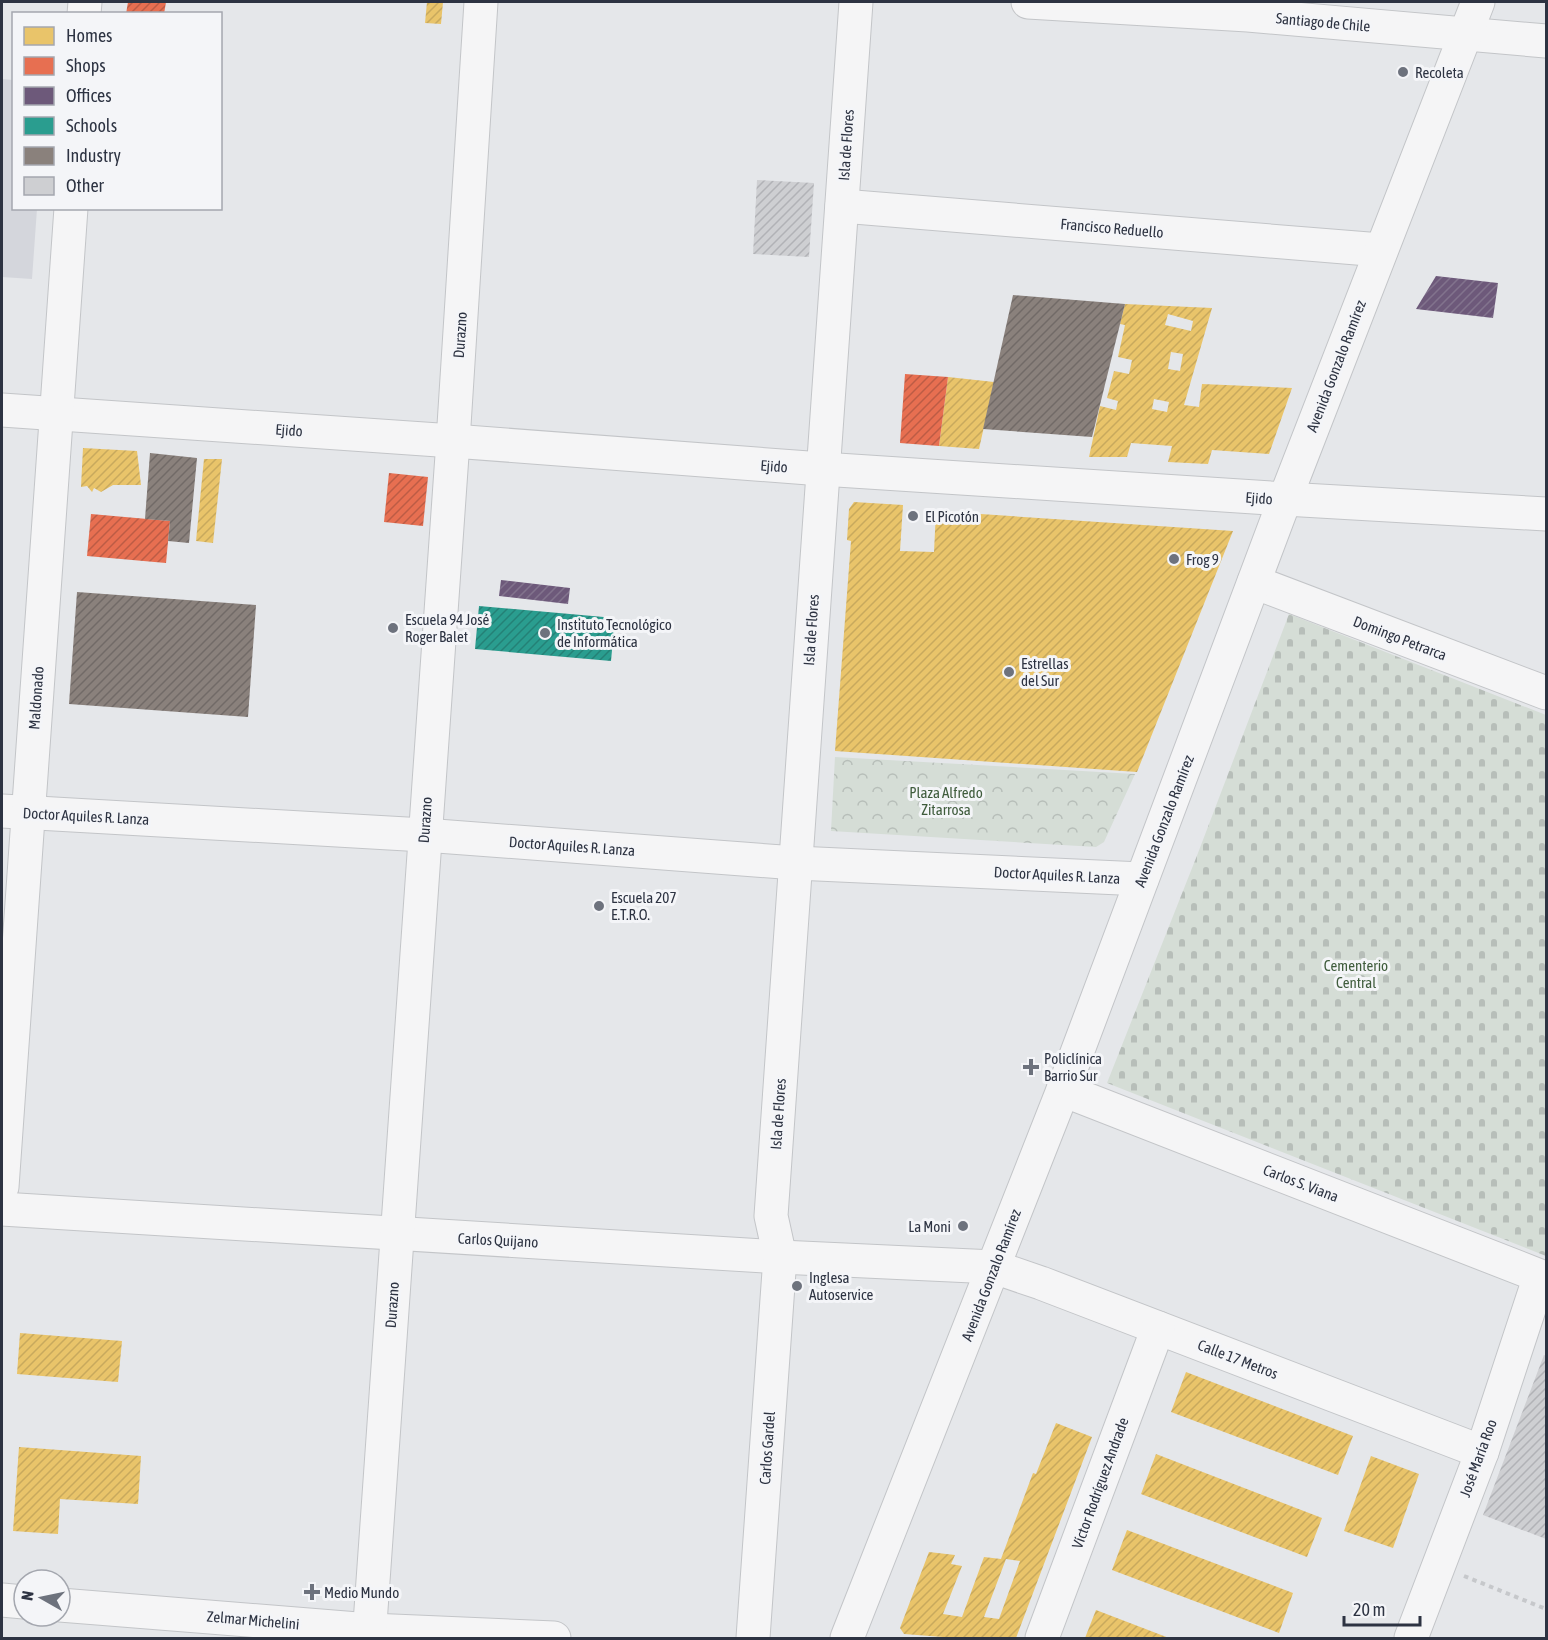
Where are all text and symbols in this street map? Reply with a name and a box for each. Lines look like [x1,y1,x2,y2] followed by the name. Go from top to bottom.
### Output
[1275,9,1371,35] street label: Santiago de Chile
[12,12,222,210] legend
[66,25,112,46] text: Homes
[66,55,106,76] text: Shops
[1415,64,1464,81] place label: Recoleta
[1396,65,1410,79] marker: Recoleta
[66,85,112,106] text: Offices
[835,109,857,181] street label: Isla de Flores
[66,115,117,136] text: Schools
[66,145,121,166] text: Industry
[66,175,105,196] text: Other
[1060,215,1164,241] street label: Francisco Reduello
[1303,297,1369,434] street label: Avenida Gonzalo Ramírez
[450,311,470,359] street label: Durazno
[275,421,303,439] street label: Ejido
[760,457,788,475] street label: Ejido
[1245,489,1273,507] street label: Ejido
[925,508,979,525] place label: El Picotón
[906,509,920,523] marker: El Picotón
[1186,551,1219,568] place label: Frog 9
[1167,552,1181,566] marker: Frog 9
[800,594,822,666] street label: Isla de Flores
[405,611,490,645] place label: Escuela 94 José Roger Balet
[1351,612,1449,664] street label: Domingo Petrarca
[557,616,672,650] place label: Instituto Tecnológico de Informática
[386,621,400,635] marker: Escuela 94 José Roger Balet
[538,626,552,640] marker: Instituto Tecnológico de Informática
[1021,655,1068,689] place label: Estrellas del Sur
[1002,665,1016,679] marker: Estrellas del Sur
[25,666,47,730] street label: Maldonado
[1131,752,1197,889] street label: Avenida Gonzalo Ramírez
[909,784,983,818] park label: Plaza Alfredo Zitarrosa
[415,796,435,844] street label: Durazno
[22,804,150,828] street label: Doctor Aquiles R. Lanza
[508,833,636,859] street label: Doctor Aquiles R. Lanza
[993,863,1121,887] street label: Doctor Aquiles R. Lanza
[611,889,676,923] place label: Escuela 207 E.T.R.O.
[592,899,606,913] marker: Escuela 207 E.T.R.O.
[1324,957,1388,991] park label: Cementerio Central
[1044,1050,1102,1084] place label: Policlínica Barrio Sur
[1022,1058,1040,1076] marker: Policlínica Barrio Sur
[767,1078,789,1150] street label: Isla de Flores
[1261,1161,1341,1205] street label: Carlos S. Viana
[958,1206,1024,1343] street label: Avenida Gonzalo Ramírez
[908,1218,951,1235] place label: La Moni
[956,1219,970,1233] marker: La Moni
[457,1229,539,1251] street label: Carlos Quijano
[809,1269,874,1303] place label: Inglesa Autoservice
[790,1279,804,1293] marker: Inglesa Autoservice
[382,1281,402,1329] street label: Durazno
[1196,1336,1280,1382] street label: Calle 17 Metros
[756,1411,778,1485] street label: Carlos Gardel
[1068,1415,1132,1551] street label: Víctor Rodríguez Andrade
[1456,1417,1500,1499] street label: José María Roo
[12,1568,72,1628] north arrow
[324,1584,399,1601] place label: Medio Mundo
[305,1585,319,1599] marker: Medio Mundo
[1344,1589,1420,1627] scale bar
[18,1590,37,1602] text: N
[1353,1599,1385,1620] text: 20 m
[206,1607,300,1633] street label: Zelmar Michelini

